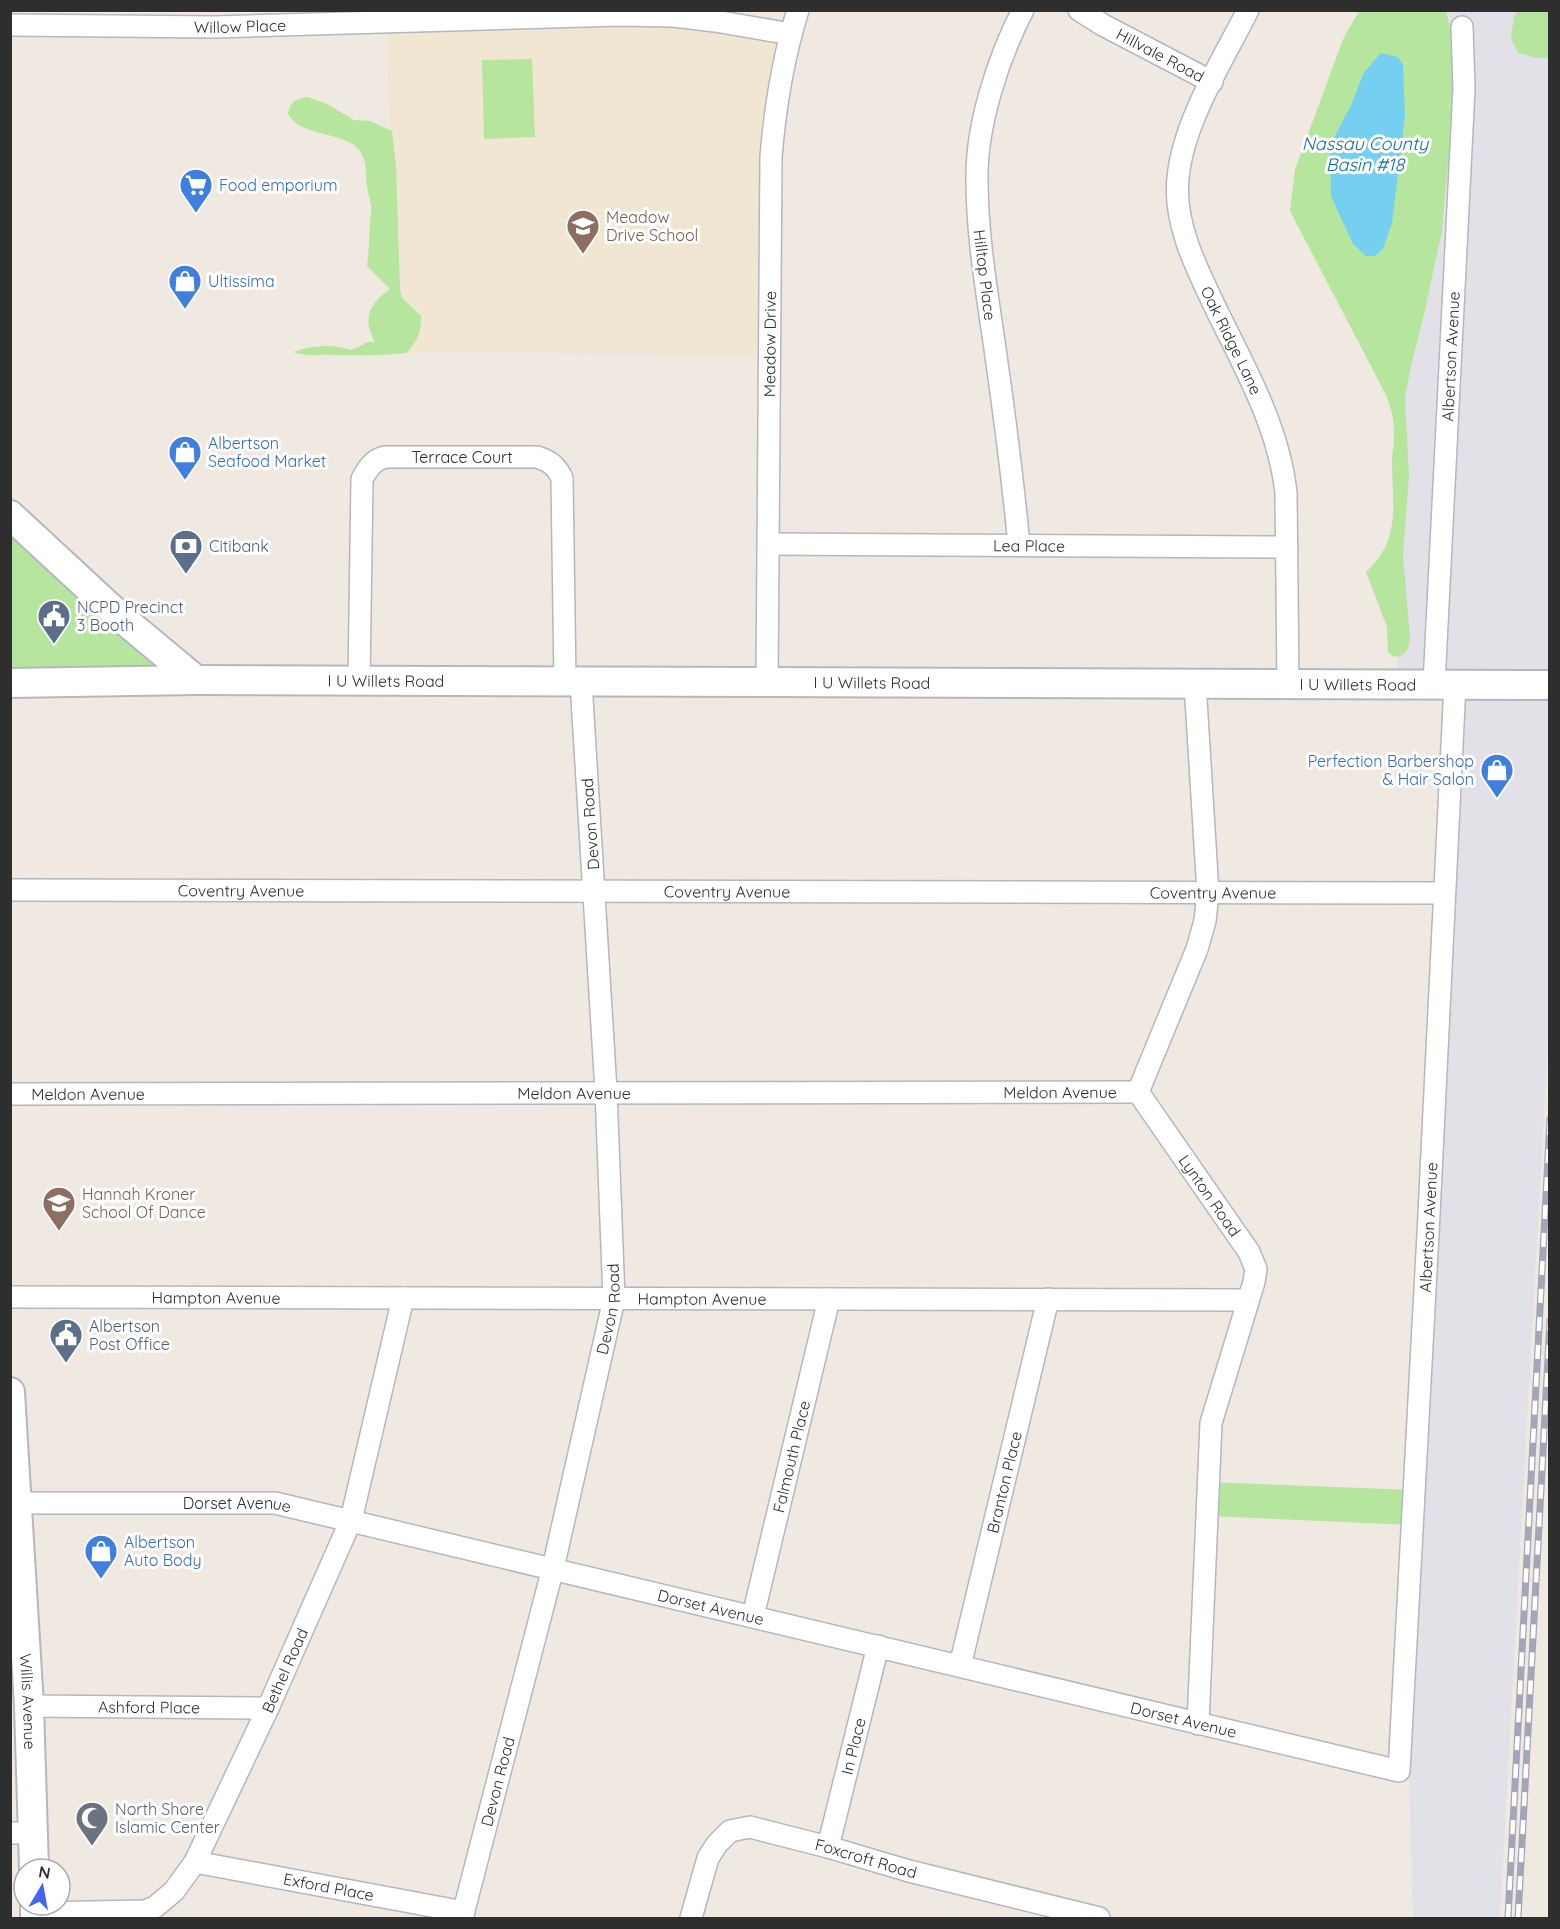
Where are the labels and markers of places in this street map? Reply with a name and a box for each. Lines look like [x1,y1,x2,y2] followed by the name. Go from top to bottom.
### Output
[178,167,214,214] supermarket icon: Food emporium
[219,175,337,195] place label: Food emporium
[606,207,698,245] place label: Meadow Drive School
[565,208,601,255] school or university icon: Meadow Drive School
[167,263,203,310] shop icon: Ultissima
[208,271,275,291] place label: Ultissima
[208,433,326,471] place label: Albertson Seafood Market
[167,434,203,481] shop icon: Albertson Seafood Market
[168,528,204,575] bank icon: Citibank
[209,536,269,556] place label: Citibank
[77,597,184,635] place label: NCPD Precinct 3 Booth
[36,598,72,645] public building icon: NCPD Precinct 3 Booth
[1308,751,1474,789] place label: Perfection Barbershop & Hair Salon
[1479,752,1515,799] shop icon: Perfection Barbershop & Hair Salon
[82,1184,206,1222] place label: Hannah Kroner School Of Dance
[41,1185,77,1232] school or university icon: Hannah Kroner School Of Dance
[89,1316,170,1354] place label: Albertson Post Office
[48,1317,84,1364] public building icon: Albertson Post Office
[124,1532,202,1570] place label: Albertson Auto Body
[83,1533,119,1580] shop icon: Albertson Auto Body
[115,1799,220,1837] place label: North Shore Islamic Center
[74,1800,110,1847] mosque icon: North Shore Islamic Center

